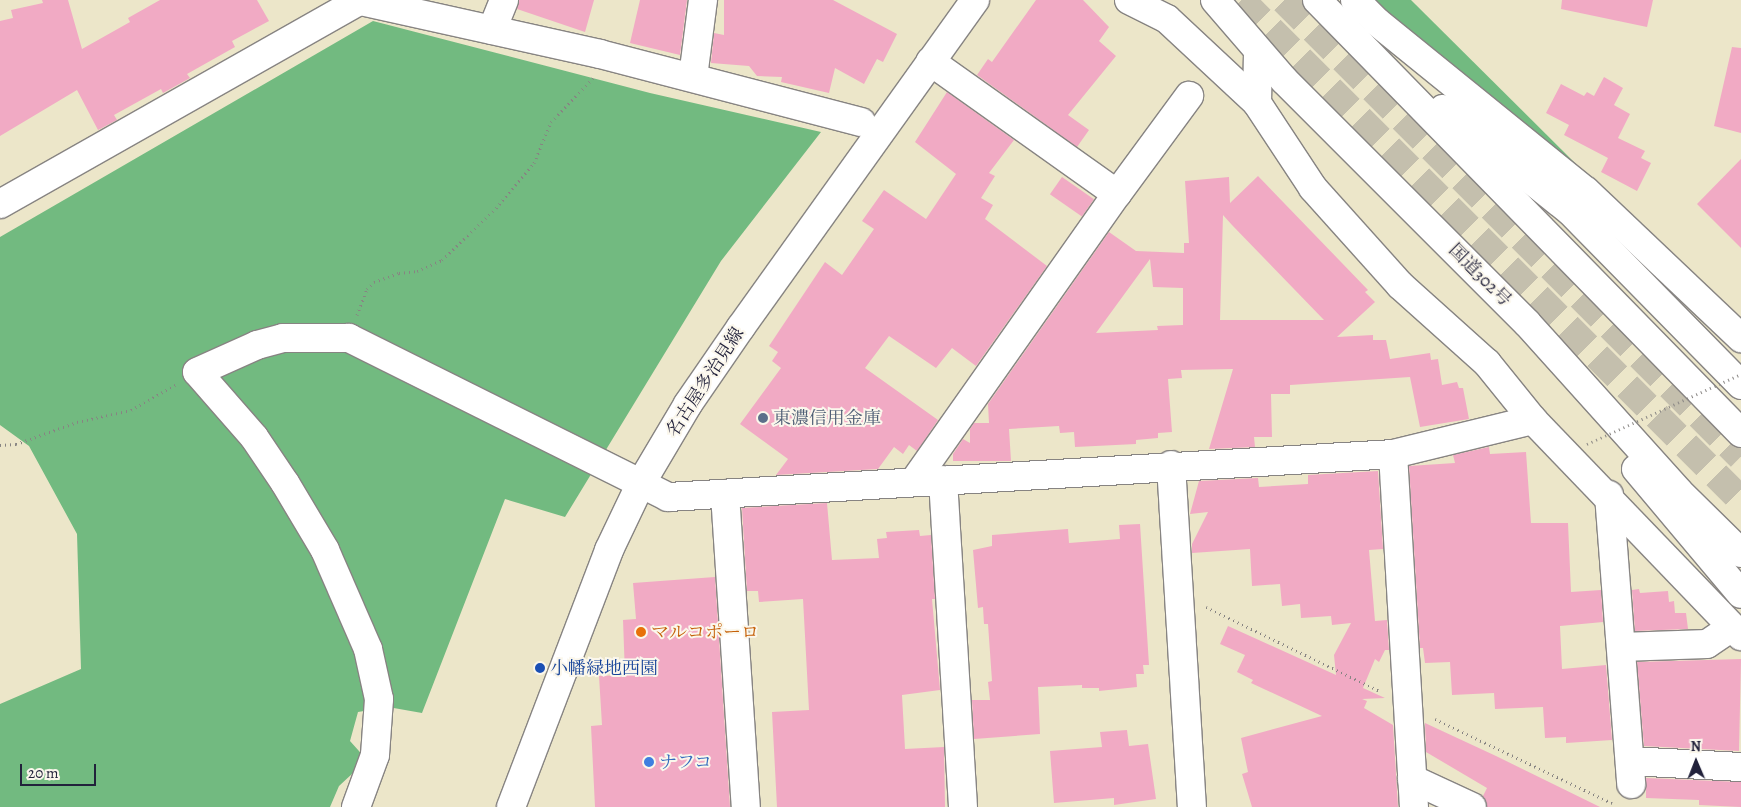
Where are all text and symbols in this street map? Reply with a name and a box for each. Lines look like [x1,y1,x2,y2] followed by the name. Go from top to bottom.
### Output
[1444,239,1516,311] street label: 国道302号
[662,323,748,441] street label: 名古屋多治見線
[773,407,881,429] place label: 東濃信用金庫
[757,412,769,424] marker: 東濃信用金庫
[651,621,759,643] place label: マルコポーロ
[635,626,647,638] marker: マルコポーロ
[550,657,658,679] place label: 小幡緑地西園
[534,662,546,674] marker: 小幡緑地西園
[1671,737,1721,787] north arrow
[1690,737,1701,756] text: N
[659,751,713,773] place label: ナフコ
[22,754,99,786] scale bar
[643,756,655,768] marker: ナフコ
[28,763,59,783] text: 20 m

